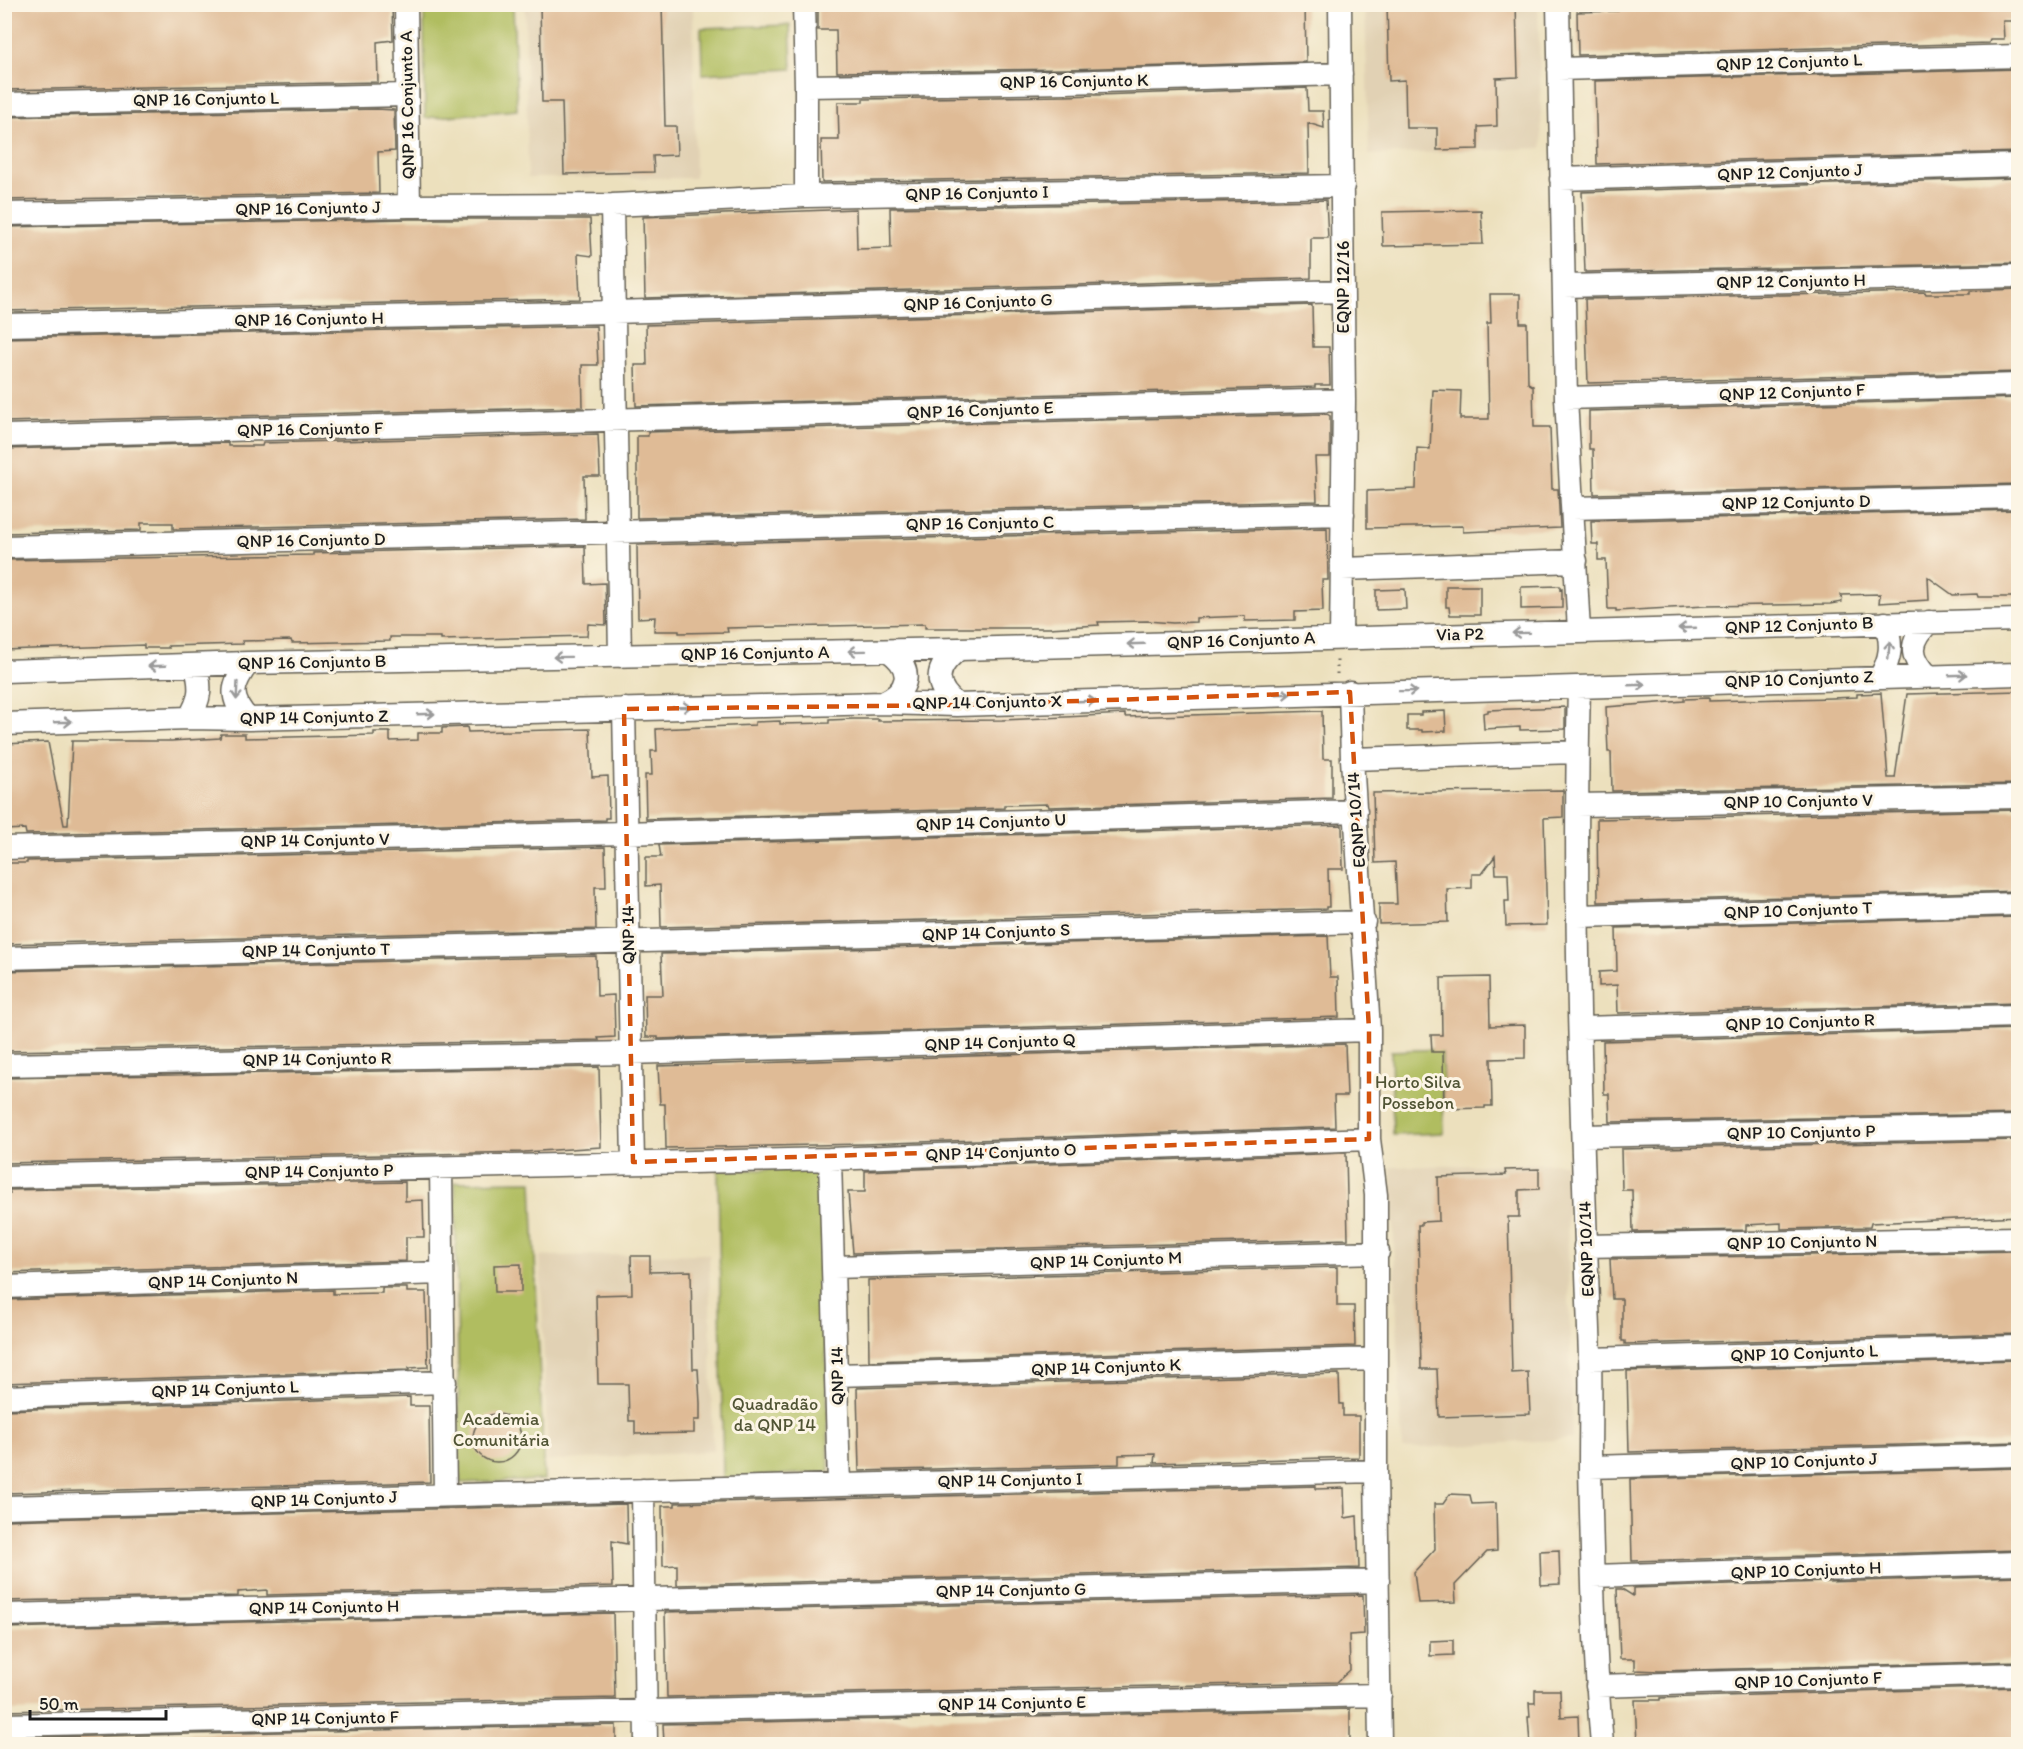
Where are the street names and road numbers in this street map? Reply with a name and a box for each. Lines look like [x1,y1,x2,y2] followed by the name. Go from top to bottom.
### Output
[395,30,419,180] street label: QNP 16 Conjunto A
[1716,48,1862,76] street label: QNP 12 Conjunto L
[1000,69,1149,93] street label: QNP 16 Conjunto K
[133,87,279,111] street label: QNP 16 Conjunto L
[1717,158,1863,186] street label: QNP 12 Conjunto J
[905,181,1049,205] street label: QNP 16 Conjunto I
[235,196,381,220] street label: QNP 16 Conjunto J
[1332,241,1354,334] street label: EQNP 12/16
[1716,269,1866,293] street label: QNP 12 Conjunto H
[903,288,1053,316] street label: QNP 16 Conjunto G
[234,307,384,331] street label: QNP 16 Conjunto H
[1719,378,1866,406] street label: QNP 12 Conjunto F
[906,396,1054,424] street label: QNP 16 Conjunto E
[237,417,384,441] street label: QNP 16 Conjunto F
[1721,490,1871,514] street label: QNP 12 Conjunto D
[905,511,1055,535] street label: QNP 16 Conjunto C
[236,528,386,552] street label: QNP 16 Conjunto D
[1724,611,1874,639] street label: QNP 12 Conjunto B
[1436,623,1485,645] street label: Via P2
[1166,626,1316,654] street label: QNP 16 Conjunto A
[680,641,830,665] street label: QNP 16 Conjunto A
[237,650,387,674] street label: QNP 16 Conjunto B
[1724,665,1874,693] street label: QNP 10 Conjunto Z
[912,690,1063,714] street label: QNP 14 Conjunto X
[239,705,389,729] street label: QNP 14 Conjunto Z
[1342,771,1370,869] street label: EQNP 10/14
[1723,789,1873,813] street label: QNP 10 Conjunto V
[915,808,1067,836] street label: QNP 14 Conjunto U
[240,828,390,852] street label: QNP 14 Conjunto V
[1723,896,1873,924] street label: QNP 10 Conjunto T
[616,905,640,965] street label: QNP 14
[921,918,1071,946] street label: QNP 14 Conjunto S
[242,938,390,962] street label: QNP 14 Conjunto T
[1725,1008,1875,1036] street label: QNP 10 Conjunto R
[924,1028,1076,1056] street label: QNP 14 Conjunto Q
[242,1047,392,1071] street label: QNP 14 Conjunto R
[1726,1120,1876,1144] street label: QNP 10 Conjunto P
[925,1138,1077,1166] street label: QNP 14 Conjunto O
[244,1159,394,1183] street label: QNP 14 Conjunto P
[1573,1201,1599,1297] street label: EQNP 10/14
[1726,1230,1878,1254] street label: QNP 10 Conjunto N
[1029,1246,1183,1274] street label: QNP 14 Conjunto M
[147,1266,299,1294] street label: QNP 14 Conjunto N
[1730,1339,1878,1367] street label: QNP 10 Conjunto L
[825,1346,849,1406] street label: QNP 14
[1031,1353,1182,1381] street label: QNP 14 Conjunto K
[151,1375,299,1403] street label: QNP 14 Conjunto L
[1730,1447,1878,1475] street label: QNP 10 Conjunto J
[937,1468,1083,1492] street label: QNP 14 Conjunto I
[250,1485,398,1513] street label: QNP 14 Conjunto J
[1730,1556,1882,1584] street label: QNP 10 Conjunto H
[935,1578,1087,1602] street label: QNP 14 Conjunto G
[248,1595,400,1619] street label: QNP 14 Conjunto H
[1734,1666,1883,1694] street label: QNP 10 Conjunto F
[938,1691,1086,1715] street label: QNP 14 Conjunto E
[251,1706,400,1730] street label: QNP 14 Conjunto F

